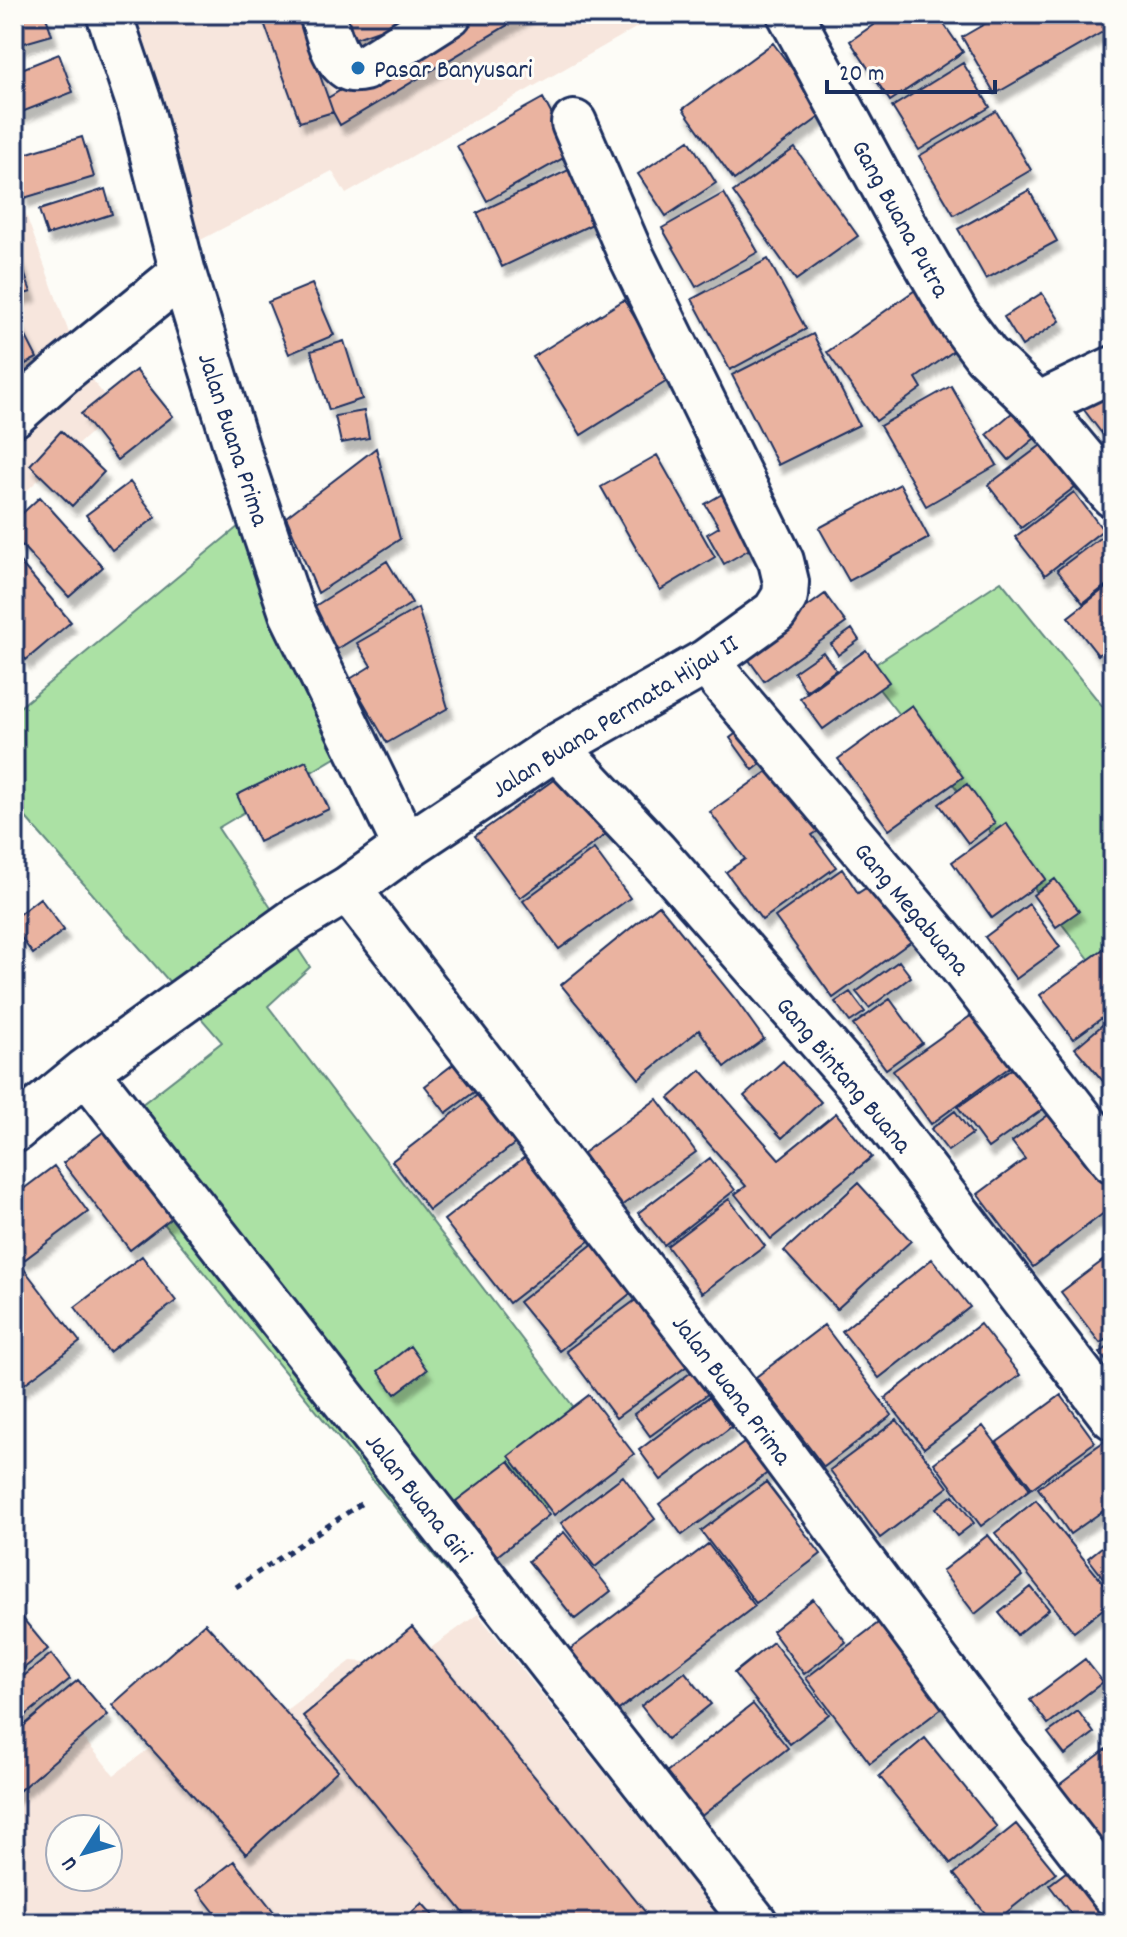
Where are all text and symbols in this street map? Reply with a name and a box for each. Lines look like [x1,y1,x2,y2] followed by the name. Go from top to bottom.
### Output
[827,44,995,94] scale bar
[374,53,533,90] place label: Pasar Banyusari
[839,58,885,92] text: 20 m
[349,59,367,77] marker: Pasar Banyusari
[840,134,958,306] street label: Gang Buana Putra
[186,349,277,532] street label: Jalan Buana Prima
[485,627,746,809] street label: Jalan Buana Permata Hijau II
[843,836,978,985] street label: Gang Megabuana
[766,990,920,1163] street label: Gang Bintang Buana
[661,1308,800,1475] street label: Jalan Buana Prima
[355,1426,480,1572] street label: Jalan Buana Giri
[44,1813,124,1893] north arrow
[55,1849,86,1876] text: U

